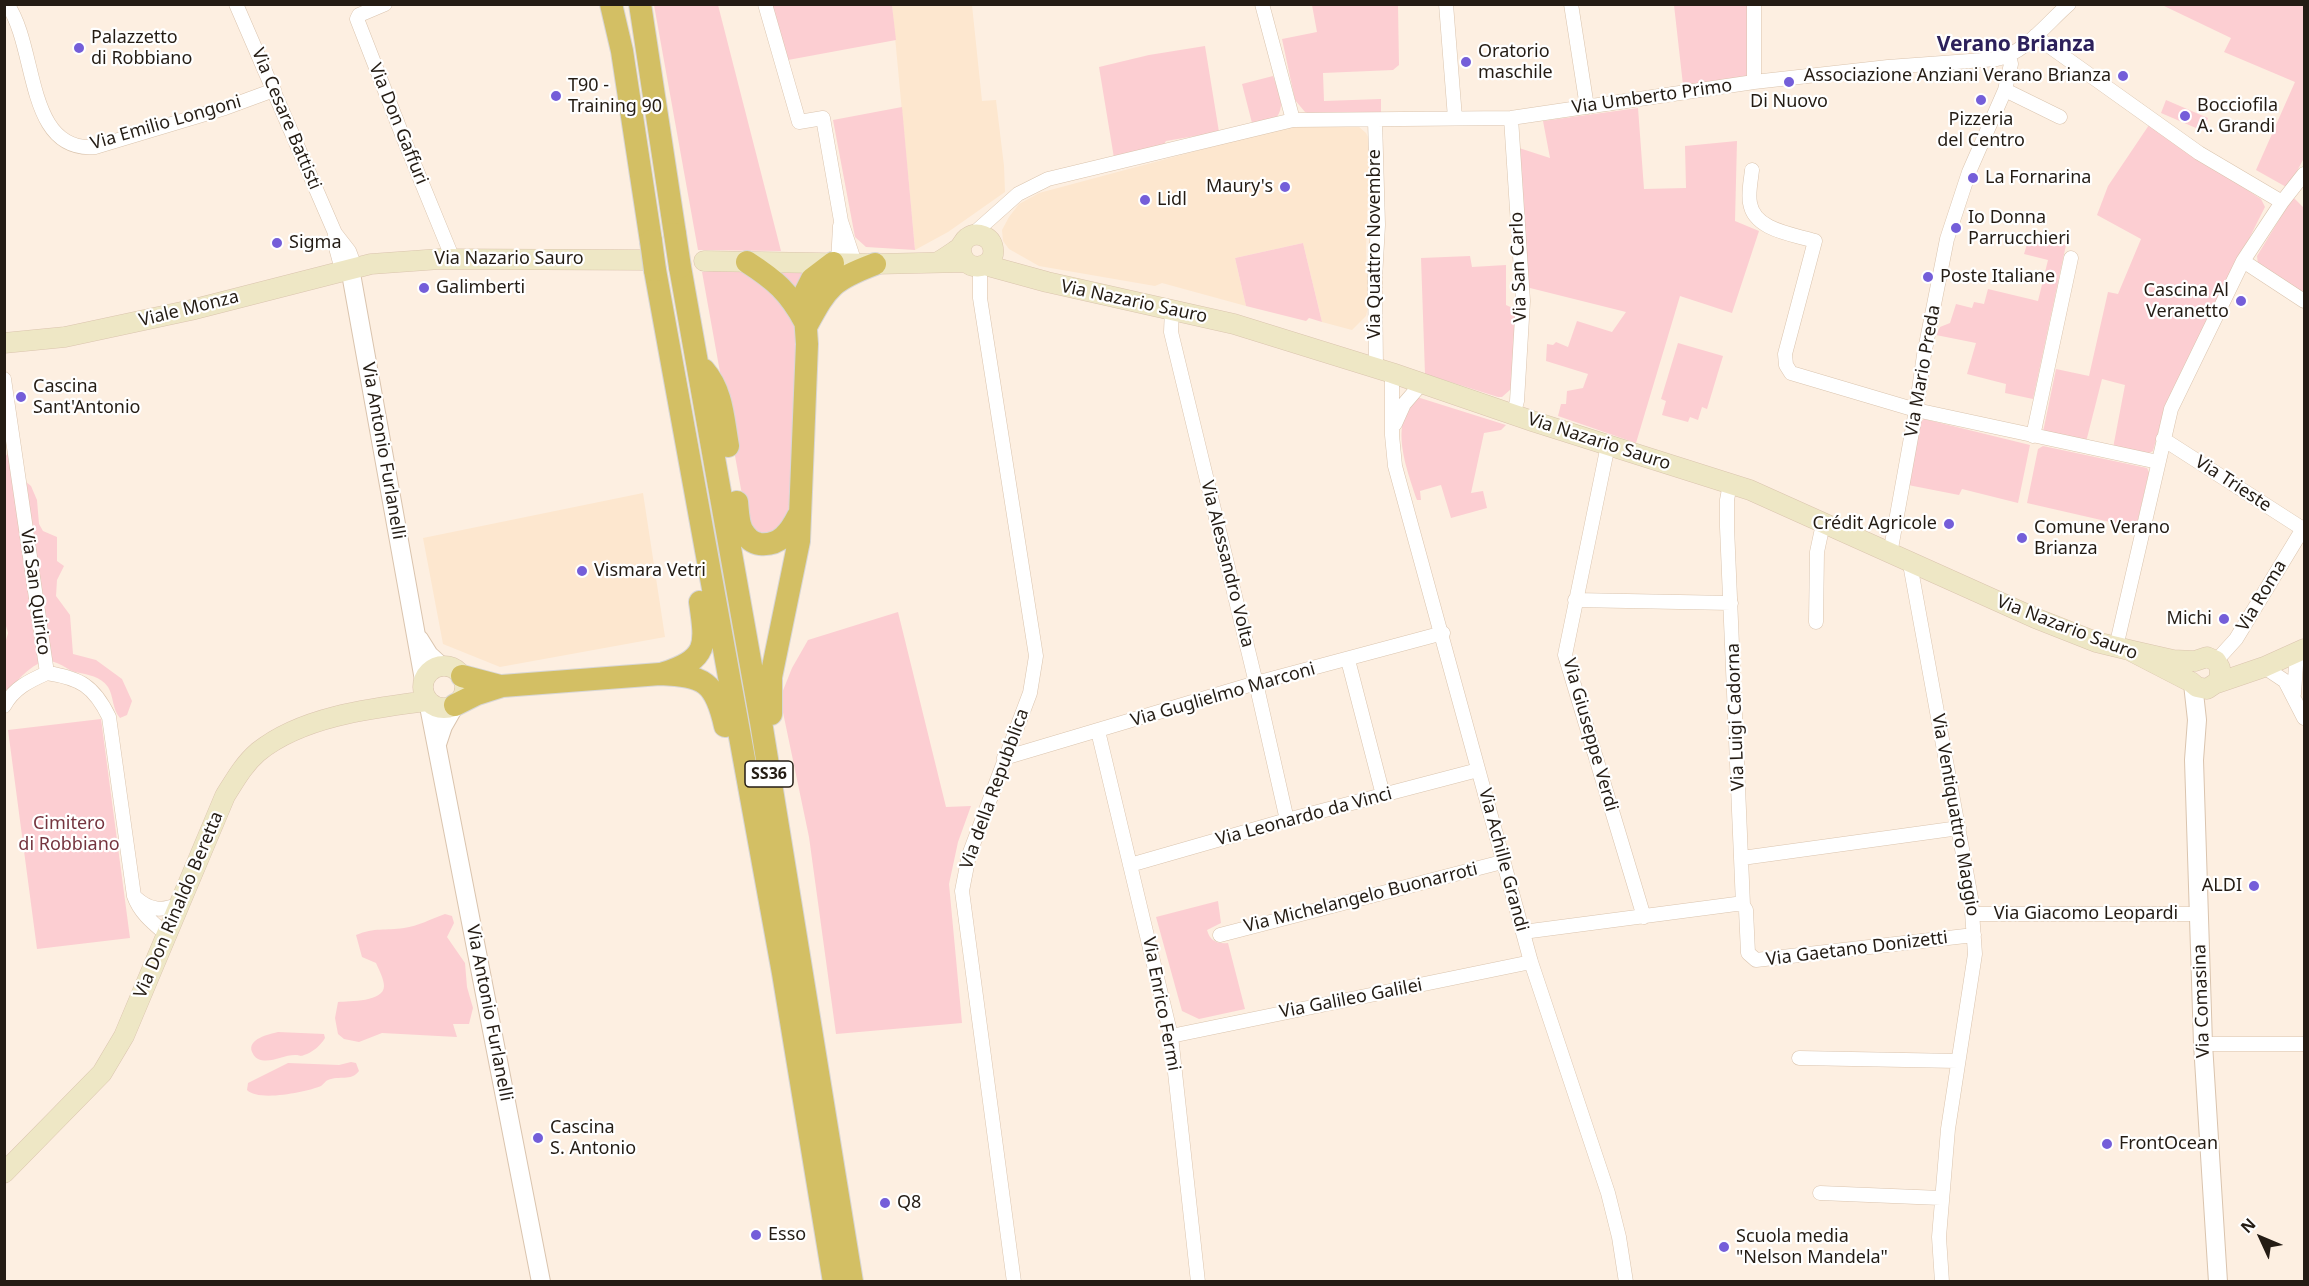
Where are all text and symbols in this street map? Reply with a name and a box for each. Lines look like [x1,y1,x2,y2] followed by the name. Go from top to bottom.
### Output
[91,27,192,70] place label: Palazzetto di Robbiano
[1937,32,2095,58] district label: Verano Brianza
[72,41,86,55] marker: Palazzetto di Robbiano
[1478,41,1553,84] place label: Oratorio maschile
[246,45,326,193] street label: Via Cesare Battisti
[1459,55,1473,69] marker: Oratorio maschile
[364,60,432,188] street label: Via Don Gaffuri
[1804,65,2111,87] place label: Associazione Anziani Verano Brianza
[2116,69,2130,83] marker: Associazione Anziani Verano Brianza
[568,75,662,118] place label: T90 - Training 90
[1570,75,1734,119] street label: Via Umberto Primo
[1782,75,1796,89] marker: Di Nuovo
[549,89,563,103] marker: T90 - Training 90
[88,91,244,155] street label: Via Emilio Longoni
[1750,91,1828,113] place label: Di Nuovo
[1974,93,1988,107] marker: Pizzeria del Centro
[2197,95,2278,138] place label: Bocciofila A. Grandi
[1937,109,2025,152] place label: Pizzeria del Centro
[2178,109,2192,123] marker: Bocciofila A. Grandi
[1364,149,1386,339] street label: Via Quattro Novembre
[1985,167,2091,189] place label: La Fornarina
[1966,171,1980,185] marker: La Fornarina
[1206,176,1273,198] place label: Maury's
[1278,180,1292,194] marker: Maury's
[1157,189,1187,211] place label: Lidl
[1138,193,1152,207] marker: Lidl
[1968,207,2070,250] place label: Io Donna Parrucchieri
[1506,211,1532,323] street label: Via San Carlo
[1949,221,1963,235] marker: Io Donna Parrucchieri
[289,232,342,254] place label: Sigma
[270,236,284,250] marker: Sigma
[434,248,584,270] street label: Via Nazario Sauro
[1940,266,2055,288] place label: Poste Italiane
[1921,270,1935,284] marker: Poste Italiane
[1059,276,1209,328] street label: Via Nazario Sauro
[436,277,525,299] place label: Galimberti
[2144,280,2229,322] place label: Cascina Al Veranetto
[417,281,431,295] marker: Galimberti
[137,286,241,332] street label: Viale Monza
[2234,294,2248,308] marker: Cascina Al Veranetto
[1901,303,1945,439] street label: Via Mario Preda
[357,361,409,541] street label: Via Antonio Furlanelli
[33,376,140,418] place label: Cascina Sant'Antonio
[14,390,28,404] marker: Cascina Sant'Antonio
[1525,409,1673,475] street label: Via Nazario Sauro
[2191,451,2275,517] street label: Via Trieste
[1196,478,1258,650] street label: Via Alessandro Volta
[1813,513,1937,535] place label: Crédit Agricole
[1942,517,1956,531] marker: Crédit Agricole
[2034,517,2170,560] place label: Comune Verano Brianza
[15,527,55,657] street label: Via San Quirico
[2015,531,2029,545] marker: Comune Verano Brianza
[2232,556,2292,636] street label: Via Roma
[594,560,706,582] place label: Vismara Vetri
[575,564,589,578] marker: Vismara Vetri
[1993,591,2141,665] street label: Via Nazario Sauro
[2167,608,2212,630] place label: Michi
[2217,612,2231,626] marker: Michi
[1723,643,1749,791] street label: Via Luigi Cadorna
[1558,656,1622,814] street label: Via Giuseppe Verdi
[1128,658,1318,732] street label: Via Guglielmo Marconi
[956,706,1034,872] street label: Via della Repubblica
[1927,712,1983,918] street label: Via Ventiquattro Maggio
[745,761,793,787] road number: SS36
[1214,783,1394,851] street label: Via Leonardo da Vinci
[1473,786,1533,934] street label: Via Achille Grandi
[130,808,228,1002] street label: Via Don Rinaldo Beretta
[18,813,120,856] park label: Cimitero di Robbiano
[1242,859,1480,937] street label: Via Michelangelo Buonarroti
[2202,875,2242,897] place label: ALDI
[2247,879,2261,893] marker: ALDI
[1994,903,2178,925] street label: Via Giacomo Leopardi
[461,923,517,1103] street label: Via Antonio Furlanelli
[1765,927,1949,971] street label: Via Gaetano Donizetti
[1137,935,1185,1073] street label: Via Enrico Fermi
[2189,944,2215,1058] street label: Via Comasina
[1278,975,1424,1023] street label: Via Galileo Galilei
[550,1117,636,1160] place label: Cascina S. Antonio
[531,1131,545,1145] marker: Cascina S. Antonio
[2119,1133,2218,1155] place label: FrontOcean
[2100,1137,2114,1151] marker: FrontOcean
[897,1192,921,1214] place label: Q8
[878,1196,892,1210] marker: Q8
[2231,1208,2291,1268] north arrow
[2236,1213,2260,1238] text: N
[768,1224,806,1246] place label: Esso
[1736,1226,1888,1268] place label: Scuola media "Nelson Mandela"
[749,1228,763,1242] marker: Esso
[1717,1240,1731,1254] marker: Scuola media "Nelson Mandela"

